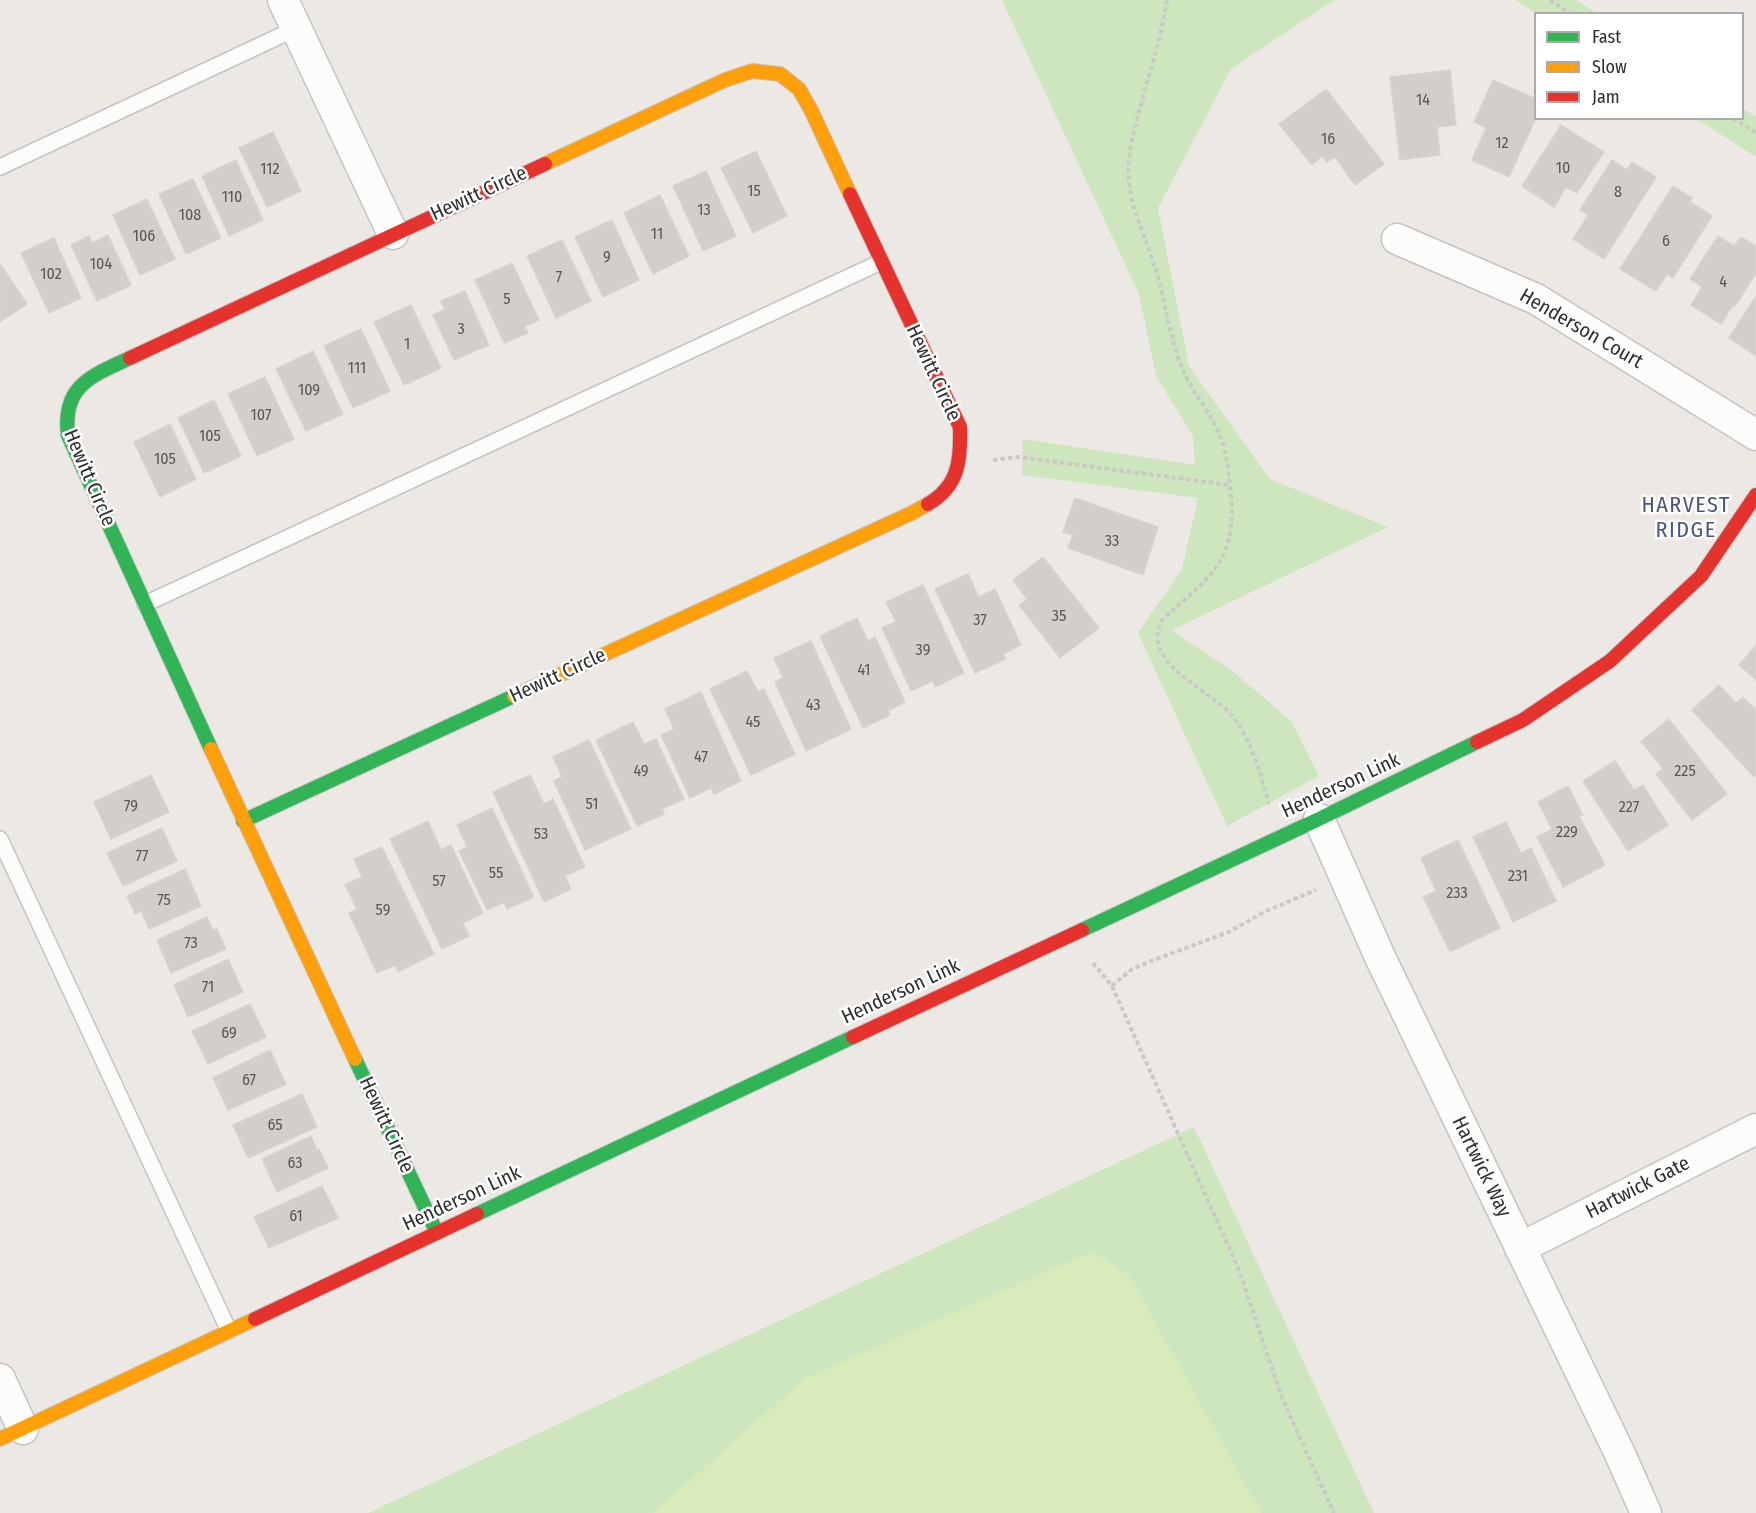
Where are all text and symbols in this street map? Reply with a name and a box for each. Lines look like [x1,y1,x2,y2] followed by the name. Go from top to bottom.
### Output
[1534,12,1744,120] legend
[1592,26,1621,48] text: Fast
[1592,56,1627,78] text: Slow
[1592,86,1620,108] text: Jam
[1416,91,1430,111] house number: 14
[1321,130,1335,150] house number: 16
[1495,134,1509,154] house number: 12
[1556,159,1570,179] house number: 10
[260,160,280,180] house number: 112
[427,161,531,227] street label: Hewitt Circle
[747,182,761,202] house number: 15
[1614,183,1622,203] house number: 8
[222,188,242,208] house number: 110
[697,201,711,221] house number: 13
[179,206,201,226] house number: 108
[651,225,663,245] house number: 11
[133,227,155,247] house number: 106
[1662,232,1670,252] house number: 6
[603,248,611,268] house number: 9
[90,255,112,275] house number: 104
[40,265,62,285] house number: 102
[556,268,562,288] house number: 7
[1719,273,1727,293] house number: 4
[1515,284,1647,374] street label: Henderson Court
[503,290,511,310] house number: 5
[457,320,465,340] house number: 3
[900,321,966,425] street label: Hewitt Circle
[404,335,410,355] house number: 1
[348,359,366,379] house number: 111
[298,381,320,401] house number: 109
[251,406,271,426] house number: 107
[58,426,120,530] street label: Hewitt Circle
[199,427,221,447] house number: 105
[154,450,176,470] house number: 105
[1641,493,1731,544] district label: HARVEST RIDGE
[1105,532,1119,552] house number: 33
[1052,607,1066,627] house number: 35
[973,611,987,631] house number: 37
[916,641,930,661] house number: 39
[506,643,610,709] street label: Hewitt Circle
[857,661,871,681] house number: 41
[806,696,820,716] house number: 43
[746,713,760,733] house number: 45
[694,748,708,768] house number: 47
[1278,748,1404,824] street label: Henderson Link
[633,762,649,782] house number: 49
[1674,762,1696,782] house number: 225
[586,795,598,815] house number: 51
[124,797,138,817] house number: 79
[1619,798,1639,818] house number: 227
[1556,823,1578,843] house number: 229
[534,825,548,845] house number: 53
[135,847,149,867] house number: 77
[489,864,503,884] house number: 55
[1508,867,1528,887] house number: 231
[432,872,446,892] house number: 57
[1446,884,1468,904] house number: 233
[157,891,171,911] house number: 75
[376,901,390,921] house number: 59
[184,934,198,954] house number: 73
[838,954,964,1030] street label: Henderson Link
[202,978,214,998] house number: 71
[221,1024,237,1044] house number: 69
[242,1071,256,1091] house number: 67
[353,1073,419,1177] street label: Hewitt Circle
[1446,1113,1516,1221] street label: Hartwick Way
[267,1116,283,1136] house number: 65
[1582,1152,1694,1224] street label: Hartwick Gate
[287,1154,303,1174] house number: 63
[399,1161,525,1237] street label: Henderson Link
[289,1207,303,1227] house number: 61

